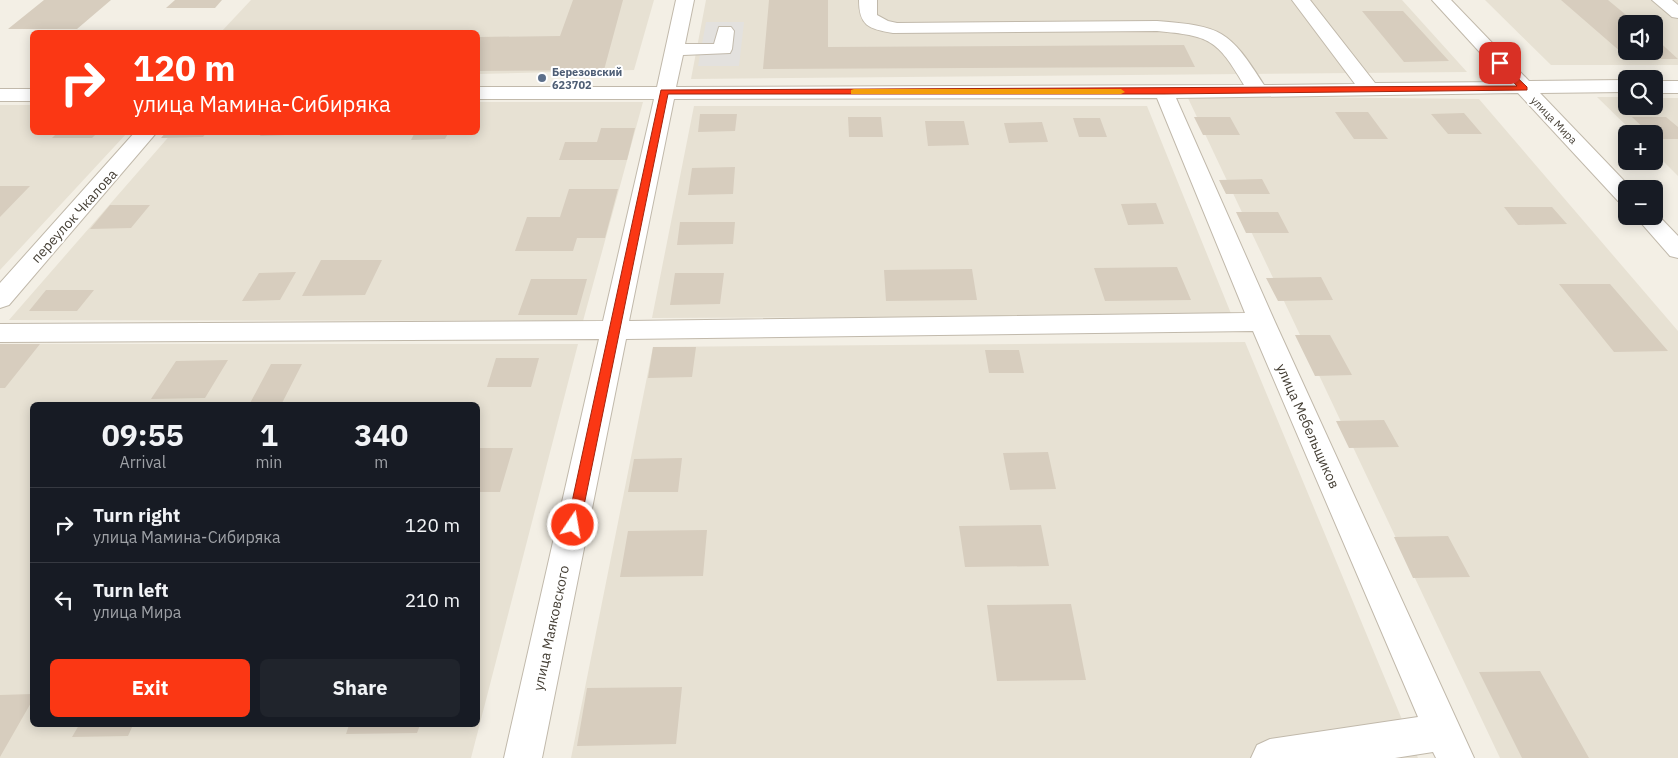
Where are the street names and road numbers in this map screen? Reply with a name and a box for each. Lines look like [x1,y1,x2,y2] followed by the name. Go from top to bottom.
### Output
[1528,93,1580,147] street label: улица Мира
[27,165,121,267] street label: переулок Чкалова
[1272,361,1344,491] street label: улица Мебельщиков
[529,564,573,692] street label: улица Маяковского

